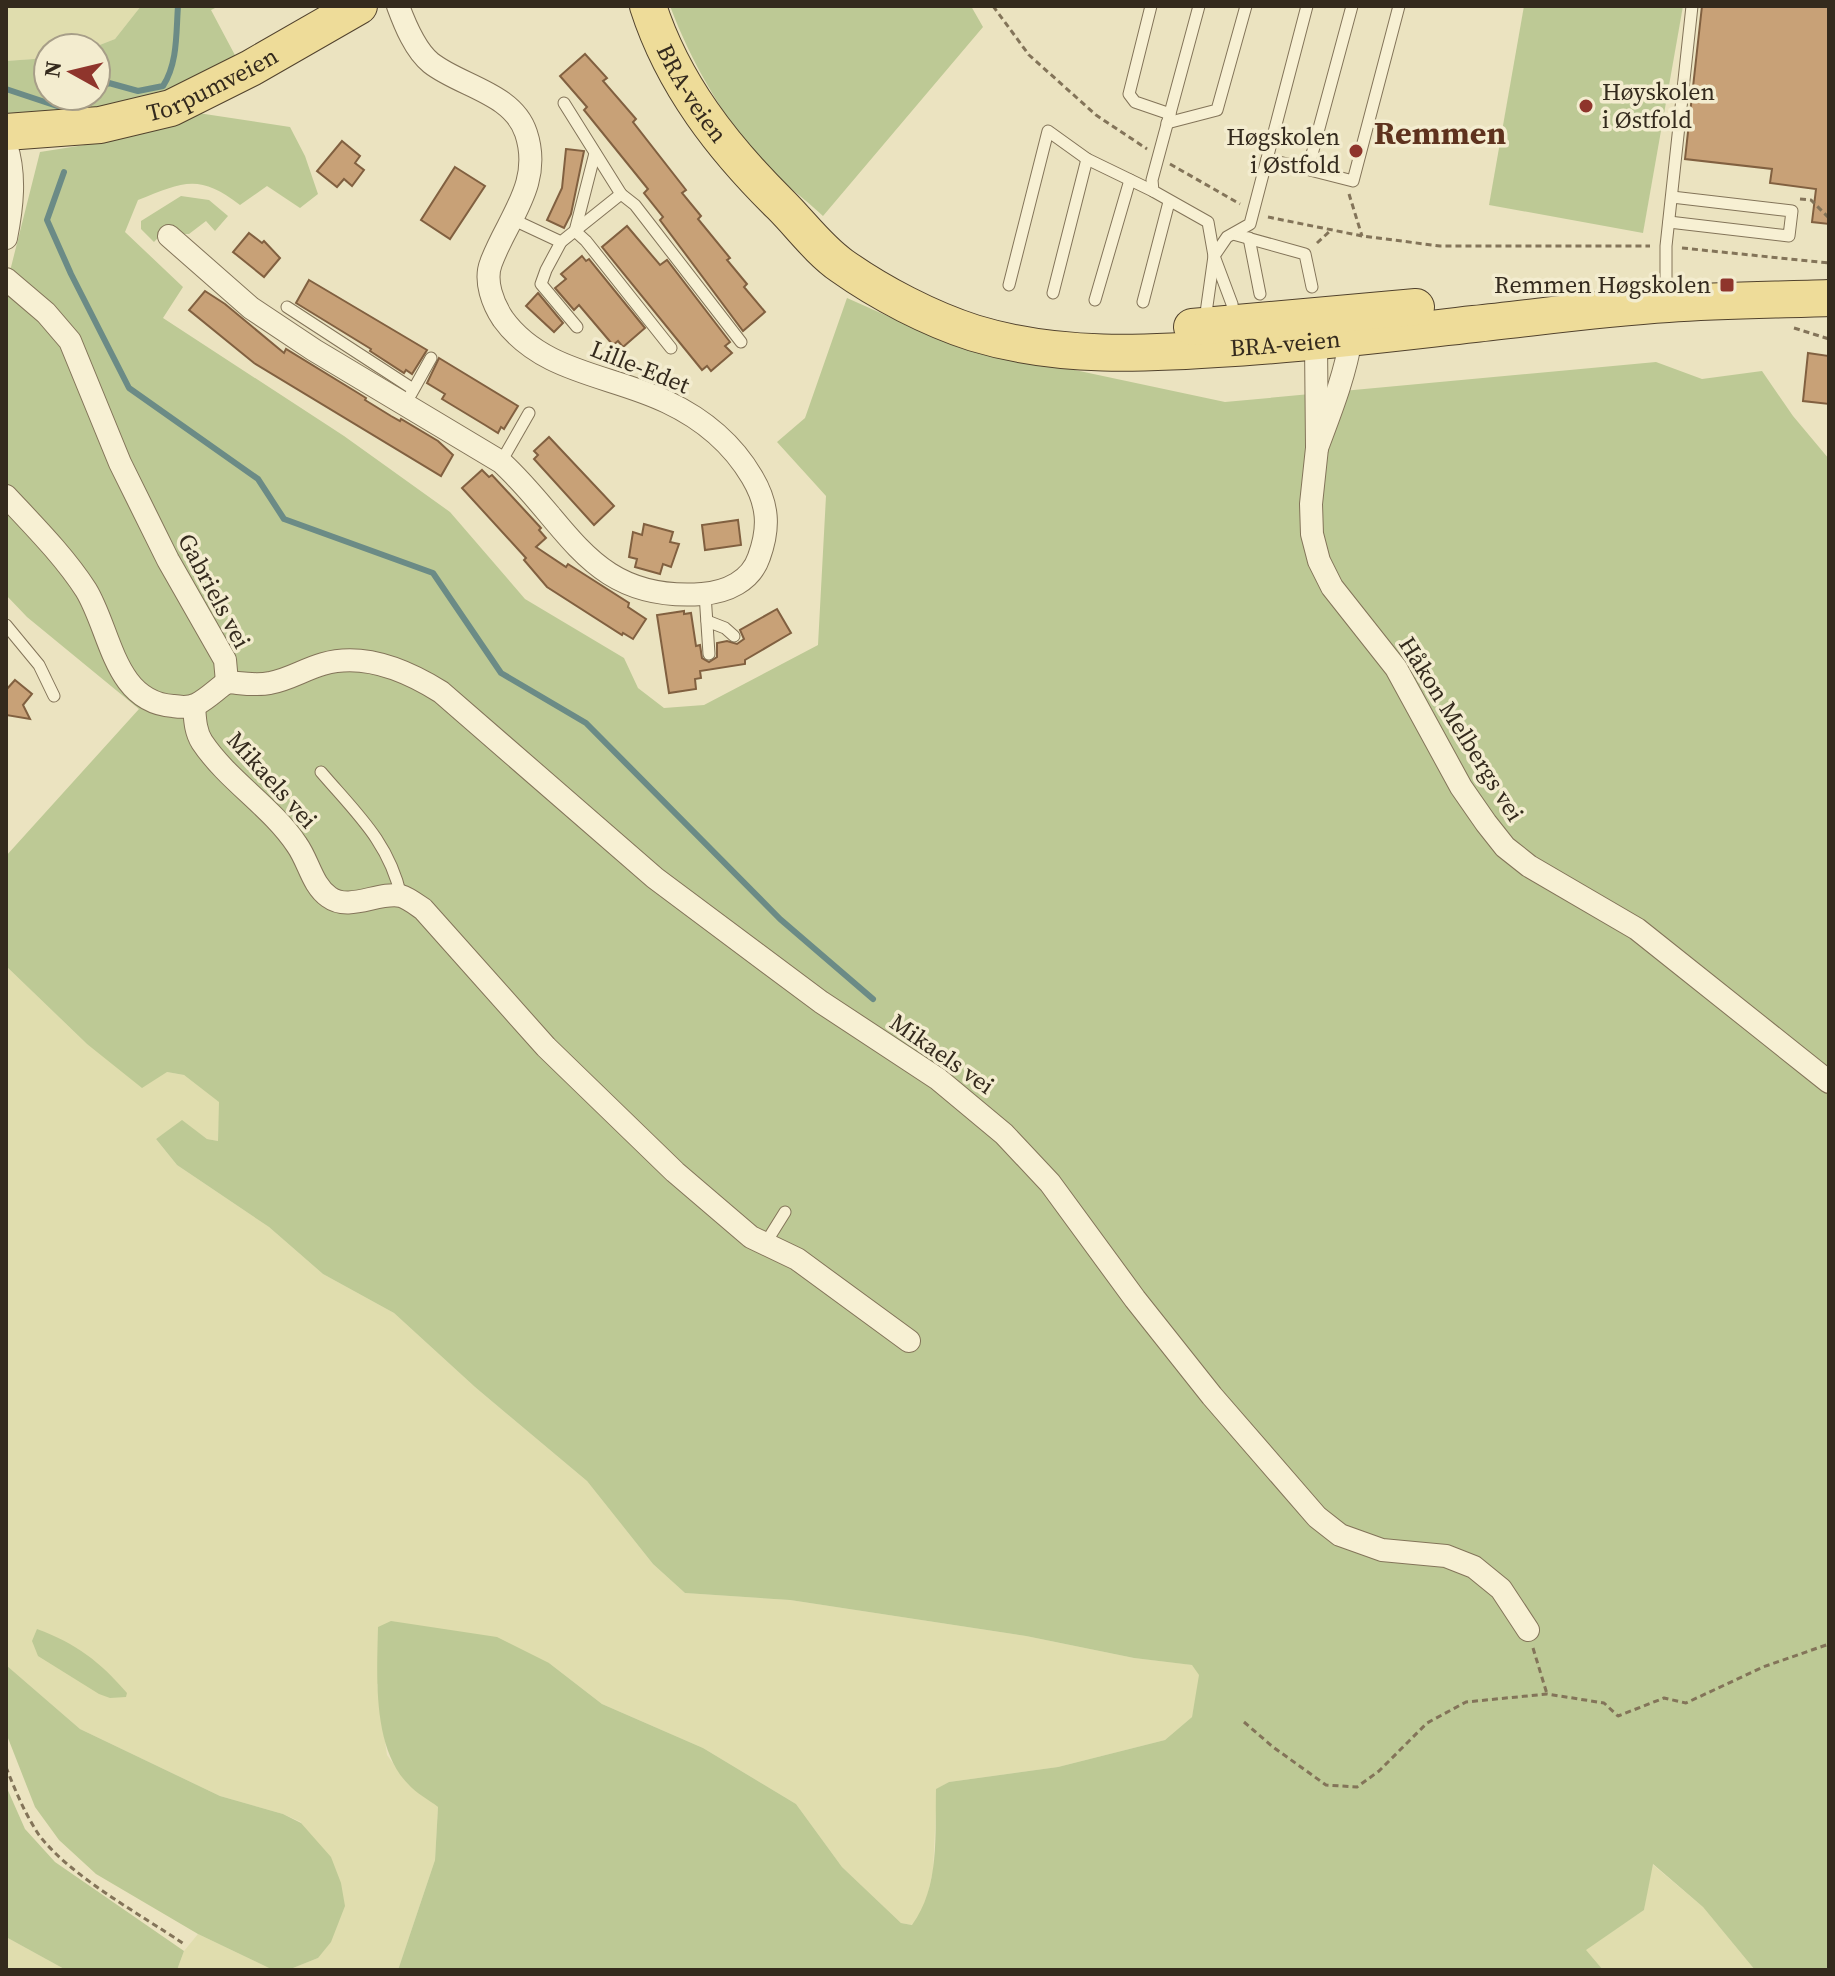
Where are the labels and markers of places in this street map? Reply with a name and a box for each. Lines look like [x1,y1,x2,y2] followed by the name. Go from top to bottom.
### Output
[1602,75,1715,136] place label: Høyskolen i Østfold
[1577,97,1595,115] marker: Høyskolen i Østfold
[1226,120,1340,181] place label: Høgskolen i Østfold
[1347,142,1365,160] marker: Høgskolen i Østfold
[1494,268,1711,301] place label: Remmen Høgskolen
[1718,276,1736,294] marker: Remmen Høgskolen

